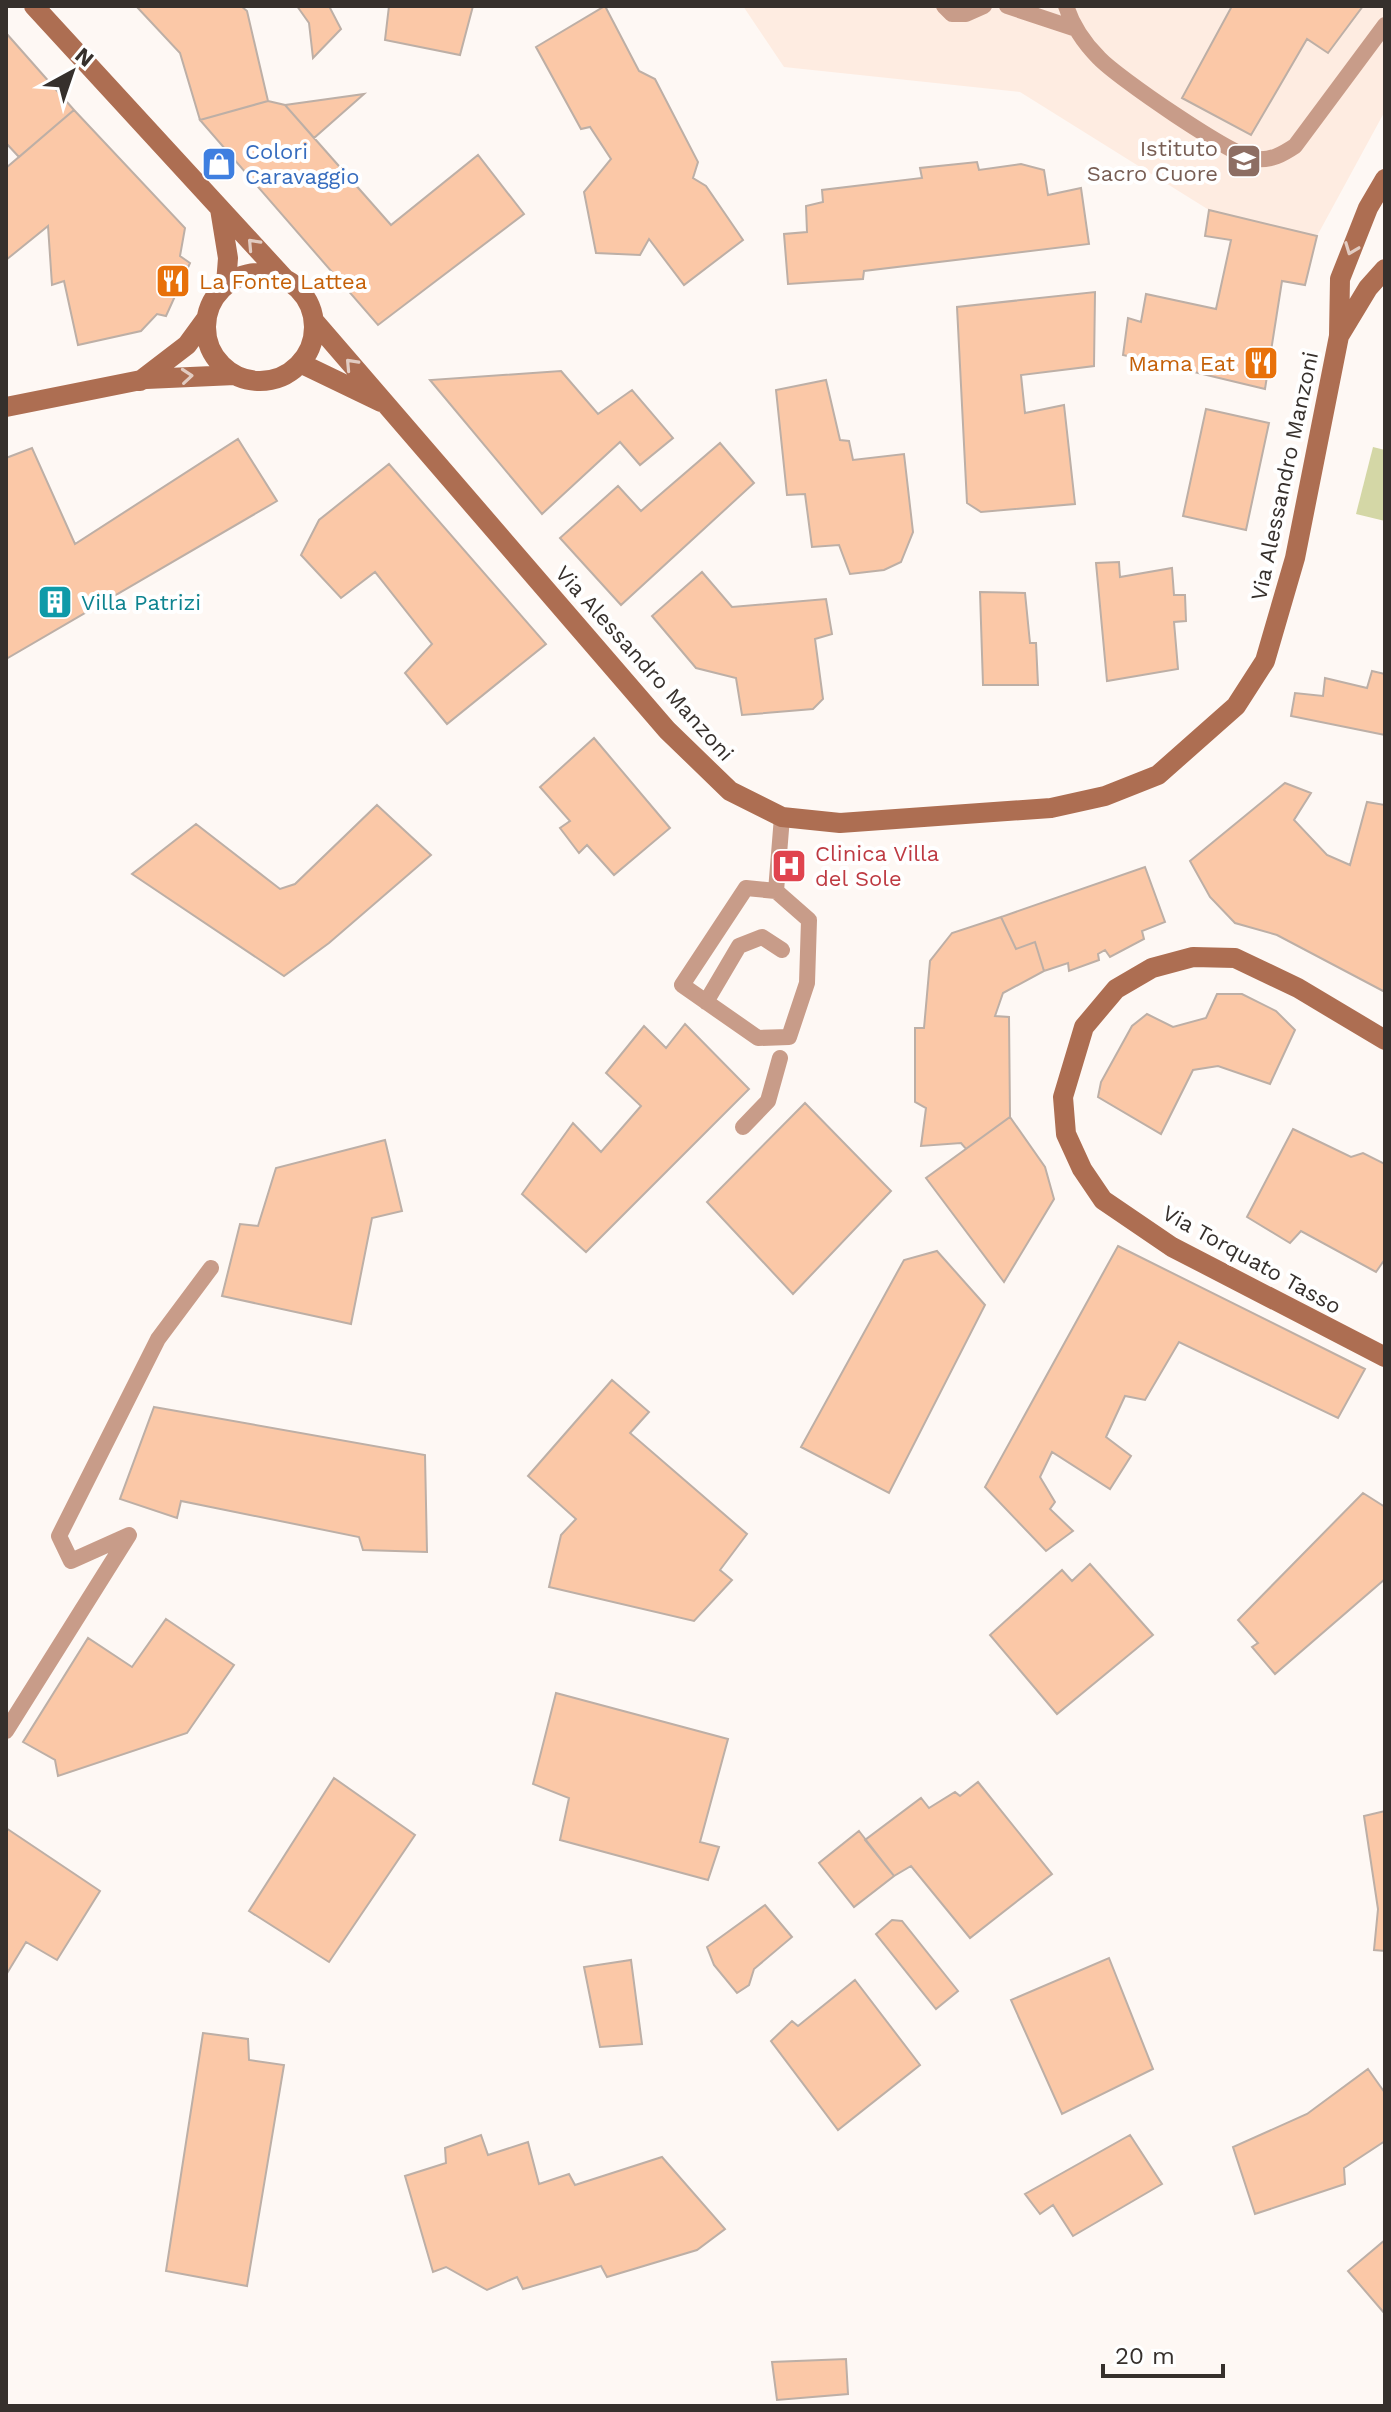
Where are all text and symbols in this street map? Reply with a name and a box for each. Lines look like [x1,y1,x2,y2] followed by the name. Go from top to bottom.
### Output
[32,32,112,112] north arrow
[70,42,99,72] text: N
[1087,136,1218,186] place label: Istituto Sacro Cuore
[245,139,359,189] place label: Colori Caravaggio
[1225,142,1263,180] school or university icon: Istituto Sacro Cuore
[200,145,238,183] shop icon: Colori Caravaggio
[247,239,262,253] one-way arrow
[1344,241,1361,255] one-way arrow
[154,262,192,300] restaurant icon: La Fonte Lattea
[199,269,367,294] place label: La Fonte Lattea
[1242,344,1280,382] restaurant icon: Mama Eat
[1246,349,1323,603] street label: Via Alessandro Manzoni
[1128,351,1235,376] place label: Mama Eat
[345,359,360,373] one-way arrow
[181,368,194,385] one-way arrow
[550,561,739,766] street label: Via Alessandro Manzoni
[36,583,74,621] building icon: Villa Patrizi
[81,590,201,615] place label: Villa Patrizi
[815,841,939,891] place label: Clinica Villa del Sole
[770,847,808,885] hospital icon: Clinica Villa del Sole
[1158,1200,1345,1319] street label: Via Torquato Tasso
[1103,2328,1223,2378] scale bar
[1115,2342,1175,2370] text: 20 m

